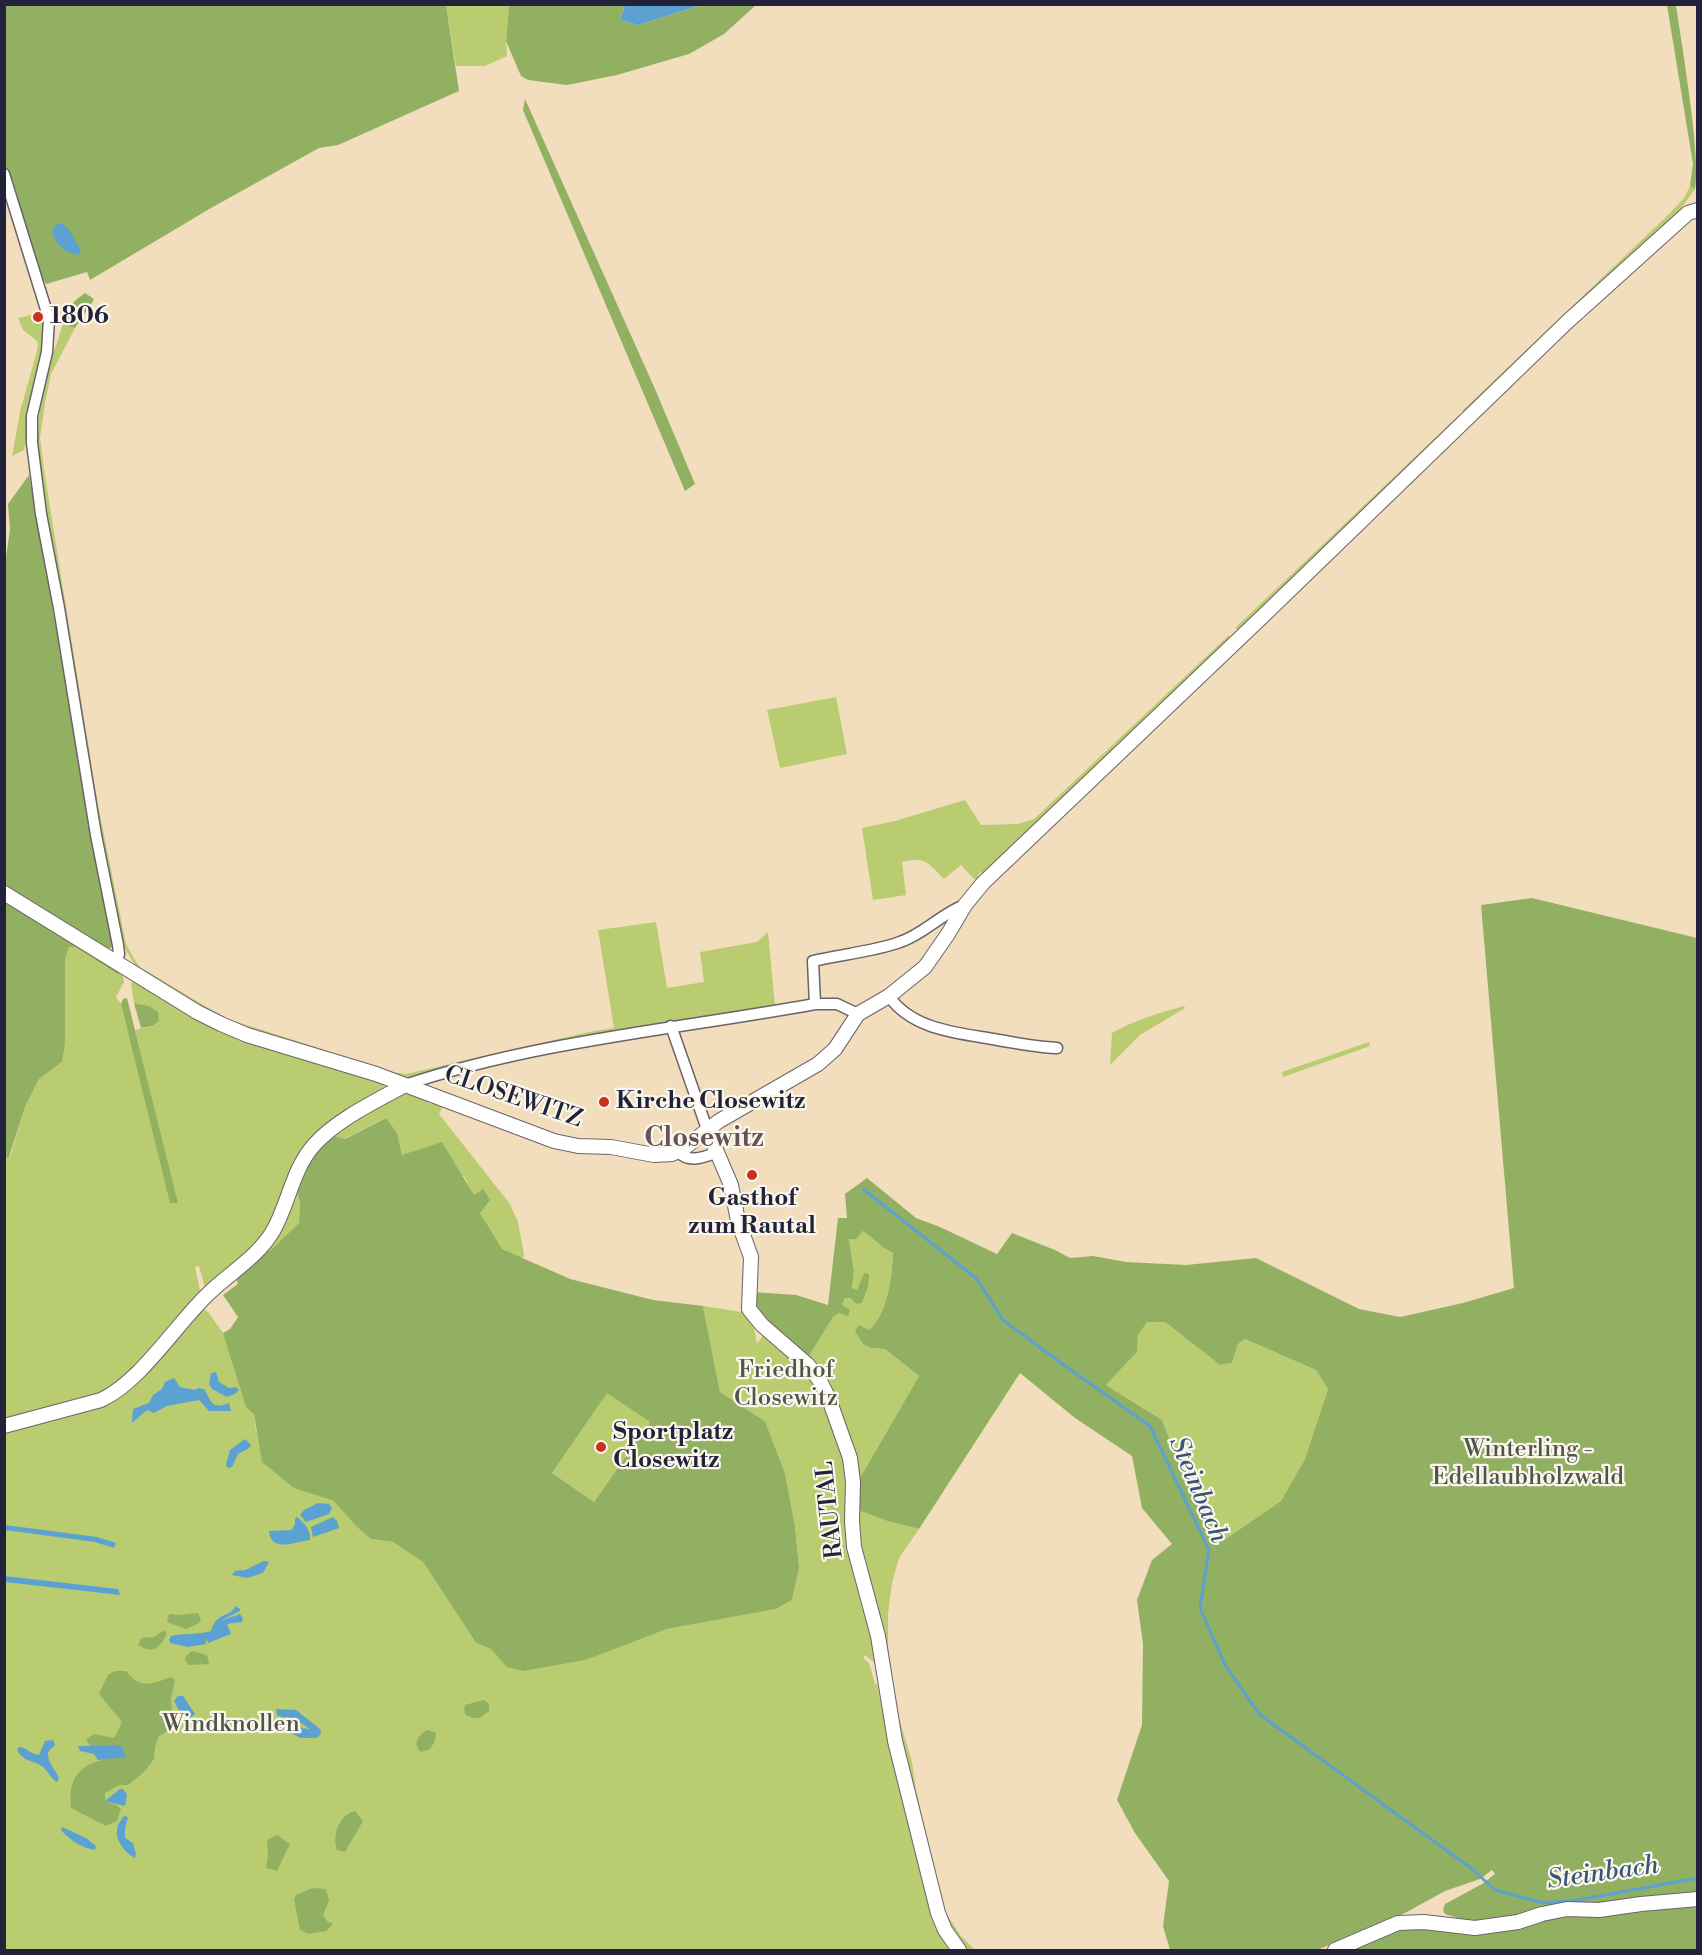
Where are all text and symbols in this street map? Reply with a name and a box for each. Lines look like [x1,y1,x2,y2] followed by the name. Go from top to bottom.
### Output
[50,303,109,331] place label: 1806
[31,310,45,324] marker: 1806
[440,1061,586,1135] street label: CLOSEWITZ
[616,1088,805,1116] place label: Kirche Closewitz
[597,1095,611,1109] marker: Kirche Closewitz
[644,1124,764,1156] district label: Closewitz
[745,1168,759,1182] marker: Gasthof zum Rautal
[688,1185,816,1241] place label: Gasthof zum Rautal
[734,1357,838,1413] park label: Friedhof Closewitz
[613,1419,733,1475] place label: Sportplatz Closewitz
[1161,1432,1233,1548] water label: Steinbach
[1432,1436,1624,1492] park label: Winterling - Edellaubholzwald
[594,1440,608,1454] marker: Sportplatz Closewitz
[812,1460,850,1560] street label: RAUTAL
[162,1711,300,1739] park label: Windknollen
[1545,1851,1661,1897] water label: Steinbach

